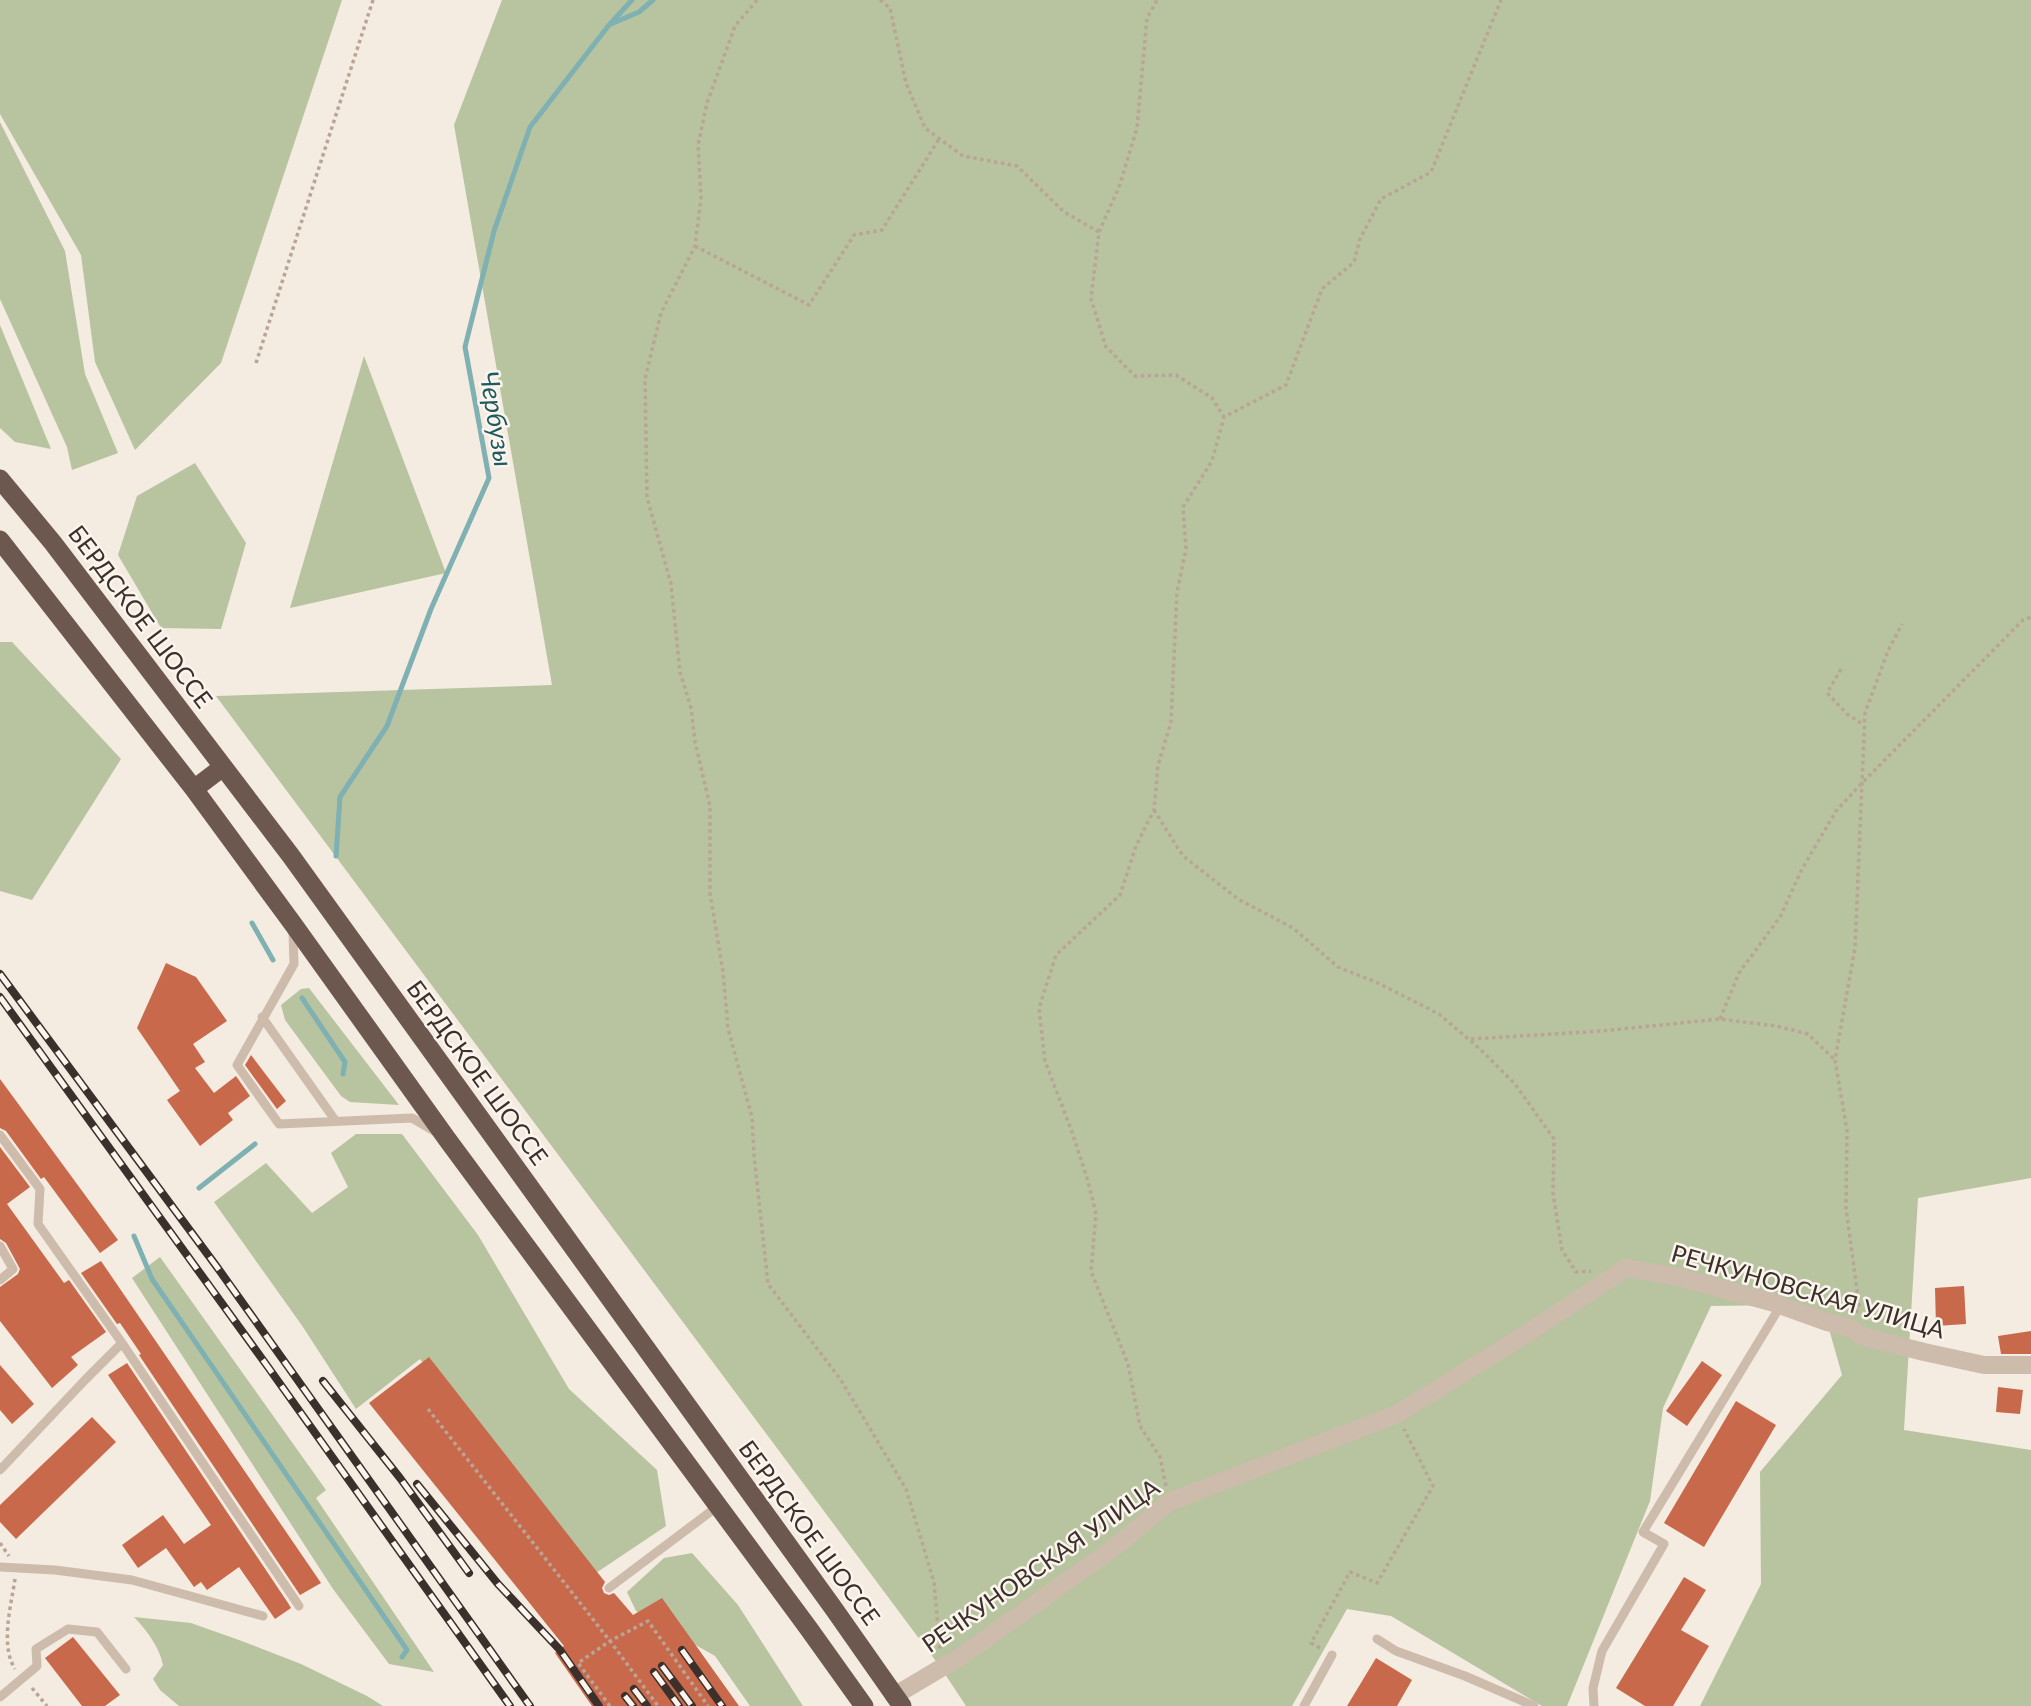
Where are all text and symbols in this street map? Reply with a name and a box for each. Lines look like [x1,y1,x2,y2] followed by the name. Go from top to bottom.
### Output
[474,369,520,469] water label: Чербузы
[63,519,219,713] street label: БЕРДСКОЕ ШОССЕ
[402,974,555,1170] street label: БЕРДСКОЕ ШОССЕ
[1668,1238,1949,1344] street label: РЕЧКУНОВСКАЯ УЛИЦА
[734,1434,887,1630] street label: БЕРДСКОЕ ШОССЕ
[916,1471,1165,1658] street label: РЕЧКУНОВСКАЯ УЛИЦА

